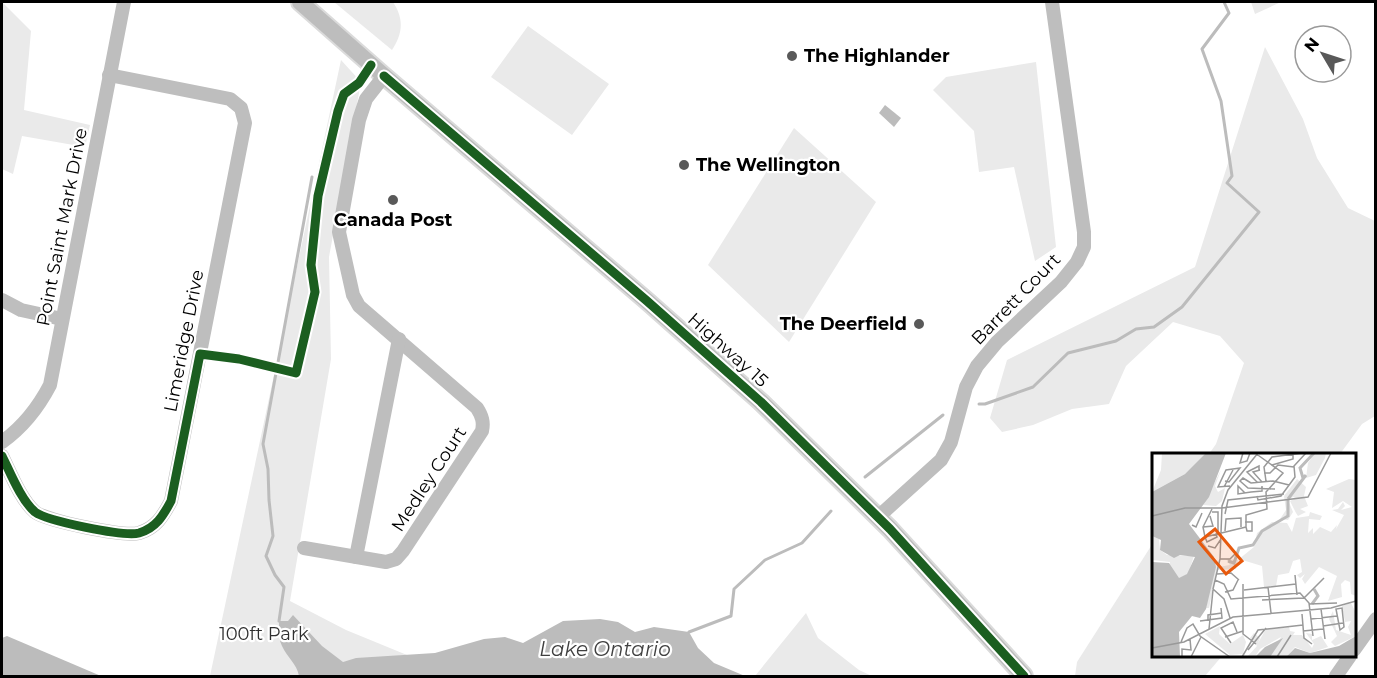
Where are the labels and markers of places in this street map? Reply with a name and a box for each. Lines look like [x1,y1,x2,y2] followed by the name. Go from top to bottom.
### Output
[804,45,950,67] place label: The Highlander
[785,49,799,63] marker: The Highlander
[696,154,841,176] place label: The Wellington
[677,158,691,172] marker: The Wellington
[386,193,400,207] marker: Canada Post
[334,209,452,231] place label: Canada Post
[780,313,907,335] place label: The Deerfield
[912,317,926,331] marker: The Deerfield

